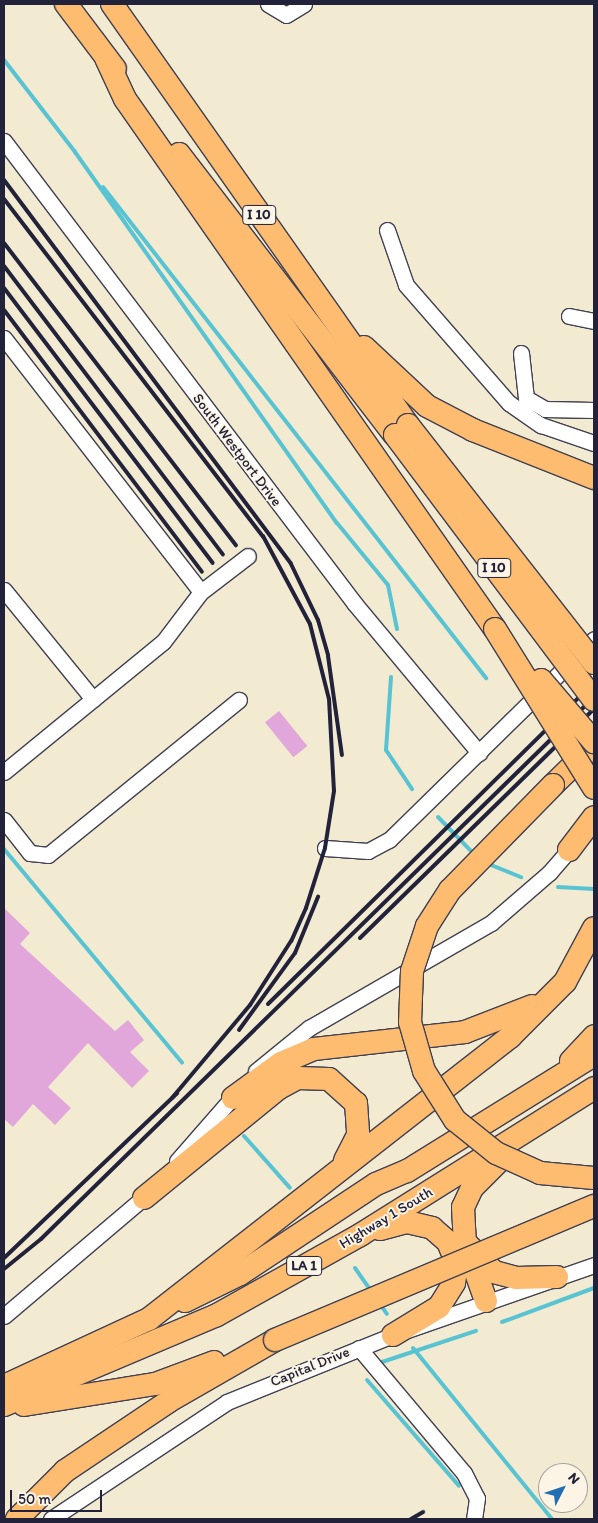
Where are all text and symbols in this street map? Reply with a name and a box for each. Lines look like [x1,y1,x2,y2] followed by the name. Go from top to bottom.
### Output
[242,204,276,226] road number: I 10
[189,390,285,510] street label: South Westport Drive
[476,556,512,580] road number: I 10
[336,1183,436,1253] street label: Highway 1 South
[285,1254,323,1278] road number: LA 1
[268,1343,352,1391] street label: Capital Drive
[538,1463,588,1513] north arrow
[564,1469,583,1488] text: N
[12,1480,105,1512] scale bar
[18,1490,51,1508] text: 50 m

